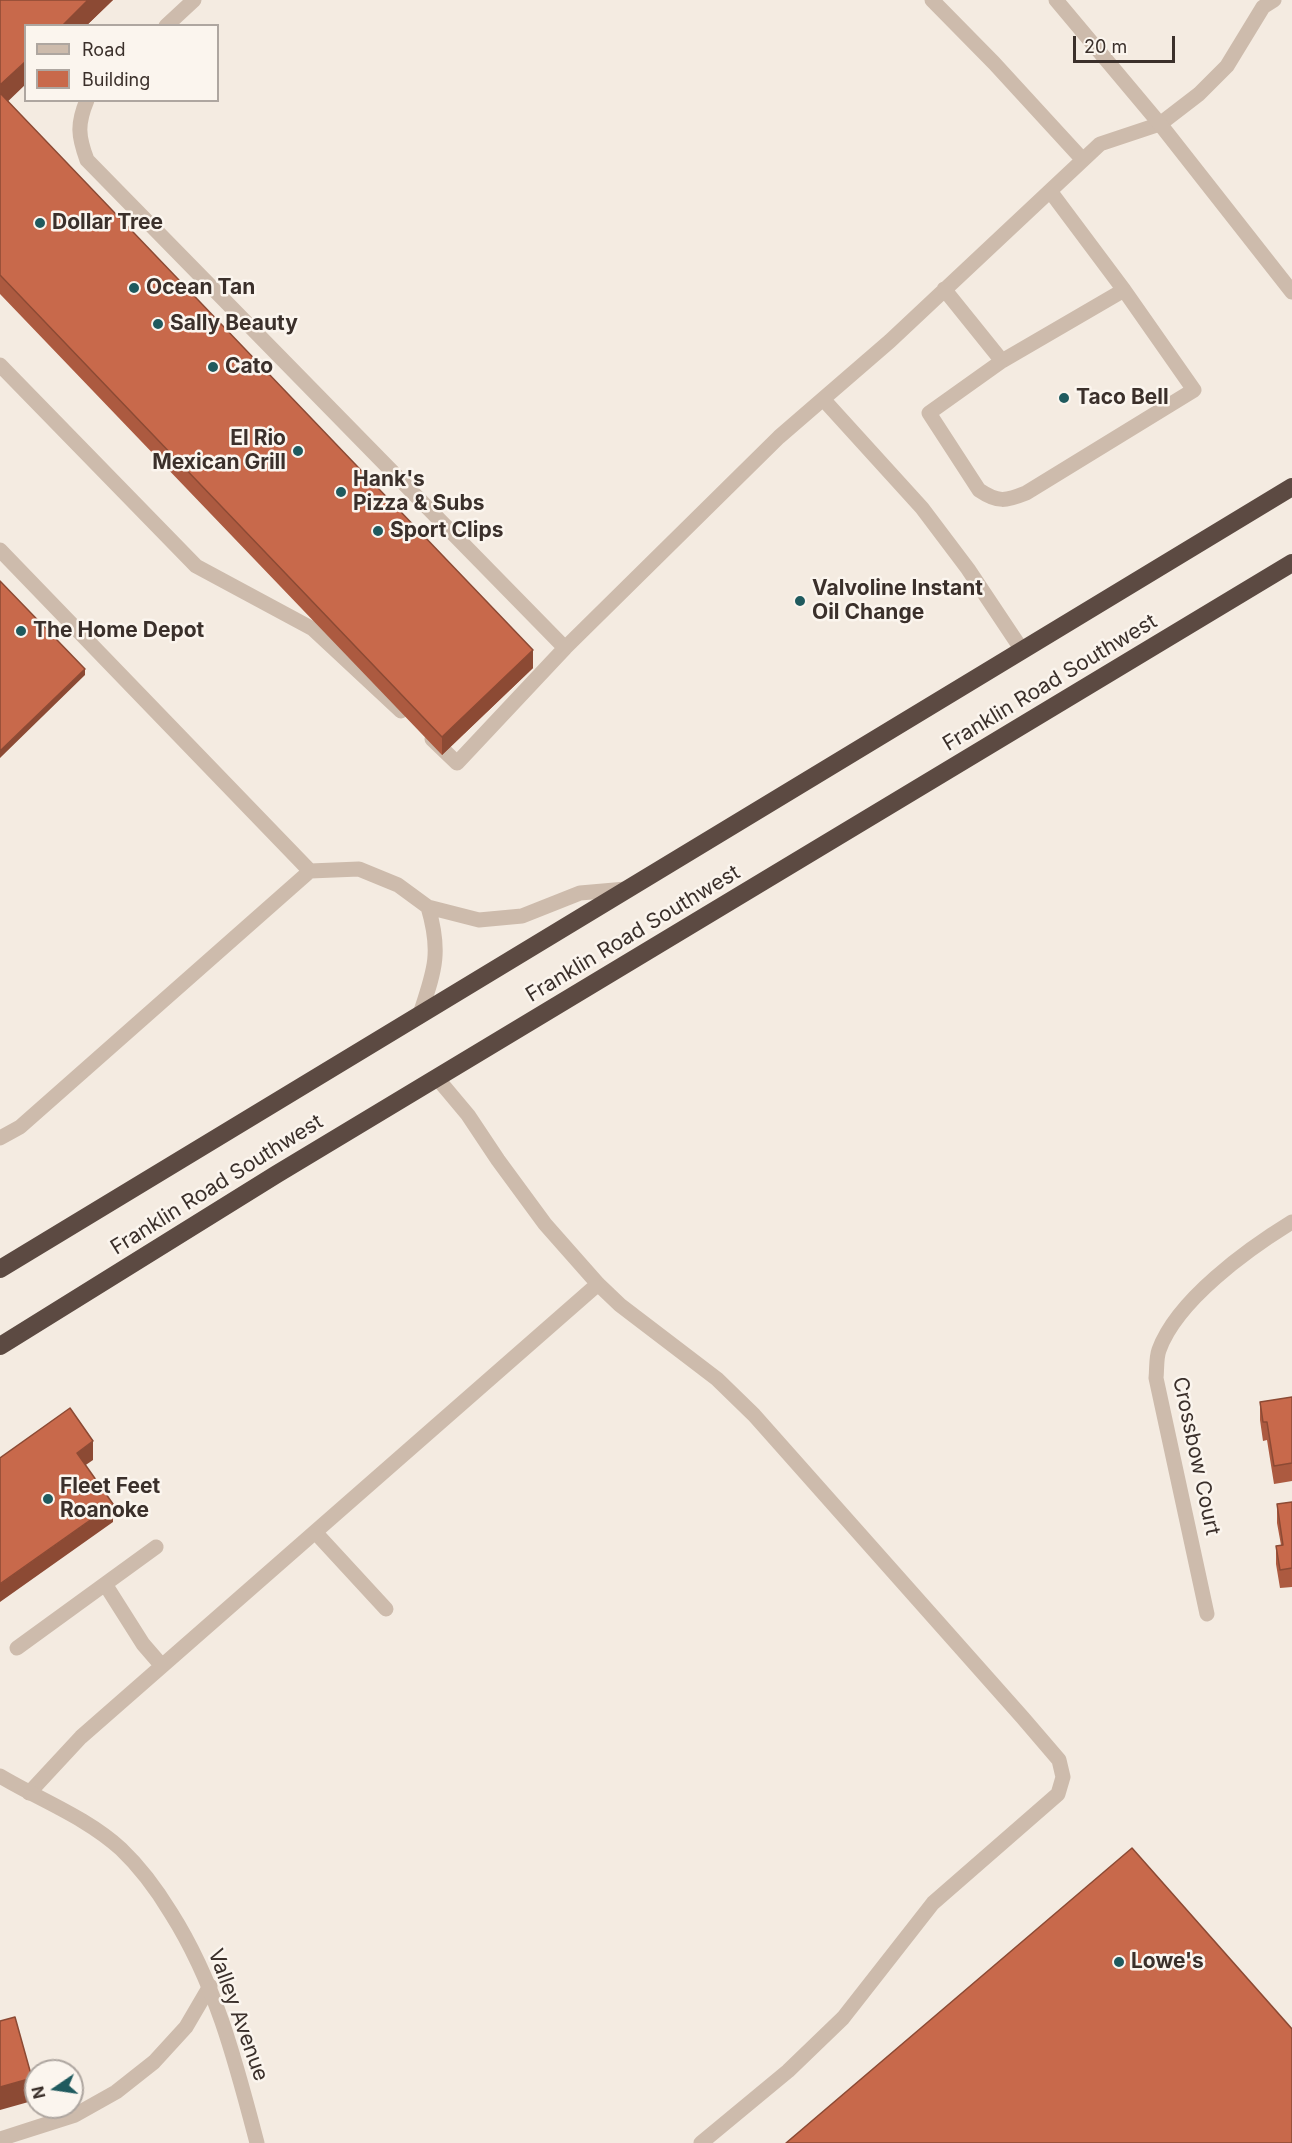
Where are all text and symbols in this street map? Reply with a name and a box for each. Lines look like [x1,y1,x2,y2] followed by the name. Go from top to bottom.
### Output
[24,24,219,102] legend
[1076,24,1178,62] scale bar
[1084,36,1127,57] text: 20 m
[82,39,125,60] text: Road
[82,69,150,90] text: Building
[52,210,163,236] place label: Dollar Tree
[33,216,47,230] marker: Dollar Tree
[146,275,255,301] place label: Ocean Tan
[127,281,141,295] marker: Ocean Tan
[170,311,298,337] place label: Sally Beauty
[151,317,165,331] marker: Sally Beauty
[225,354,273,380] place label: Cato
[206,360,220,374] marker: Cato
[1076,385,1169,411] place label: Taco Bell
[1057,391,1071,405] marker: Taco Bell
[152,426,286,476] place label: El Rio Mexican Grill
[291,444,305,458] marker: El Rio Mexican Grill
[353,467,484,517] place label: Hank's Pizza & Subs
[334,485,348,499] marker: Hank's Pizza & Subs
[390,518,503,544] place label: Sport Clips
[371,524,385,538] marker: Sport Clips
[812,576,983,626] place label: Valvoline Instant Oil Change
[793,594,807,608] marker: Valvoline Instant Oil Change
[938,609,1162,757] street label: Franklin Road Southwest
[33,618,204,644] place label: The Home Depot
[14,624,28,638] marker: The Home Depot
[521,860,745,1008] street label: Franklin Road Southwest
[106,1109,328,1261] street label: Franklin Road Southwest
[1167,1375,1225,1537] street label: Crossbow Court
[60,1474,160,1524] place label: Fleet Feet Roanoke
[41,1492,55,1506] marker: Fleet Feet Roanoke
[202,1946,274,2084] street label: Valley Avenue
[1131,1949,1204,1975] place label: Lowe's
[1112,1955,1126,1969] marker: Lowe's
[24,2059,84,2119] north arrow
[27,2084,50,2101] text: N

